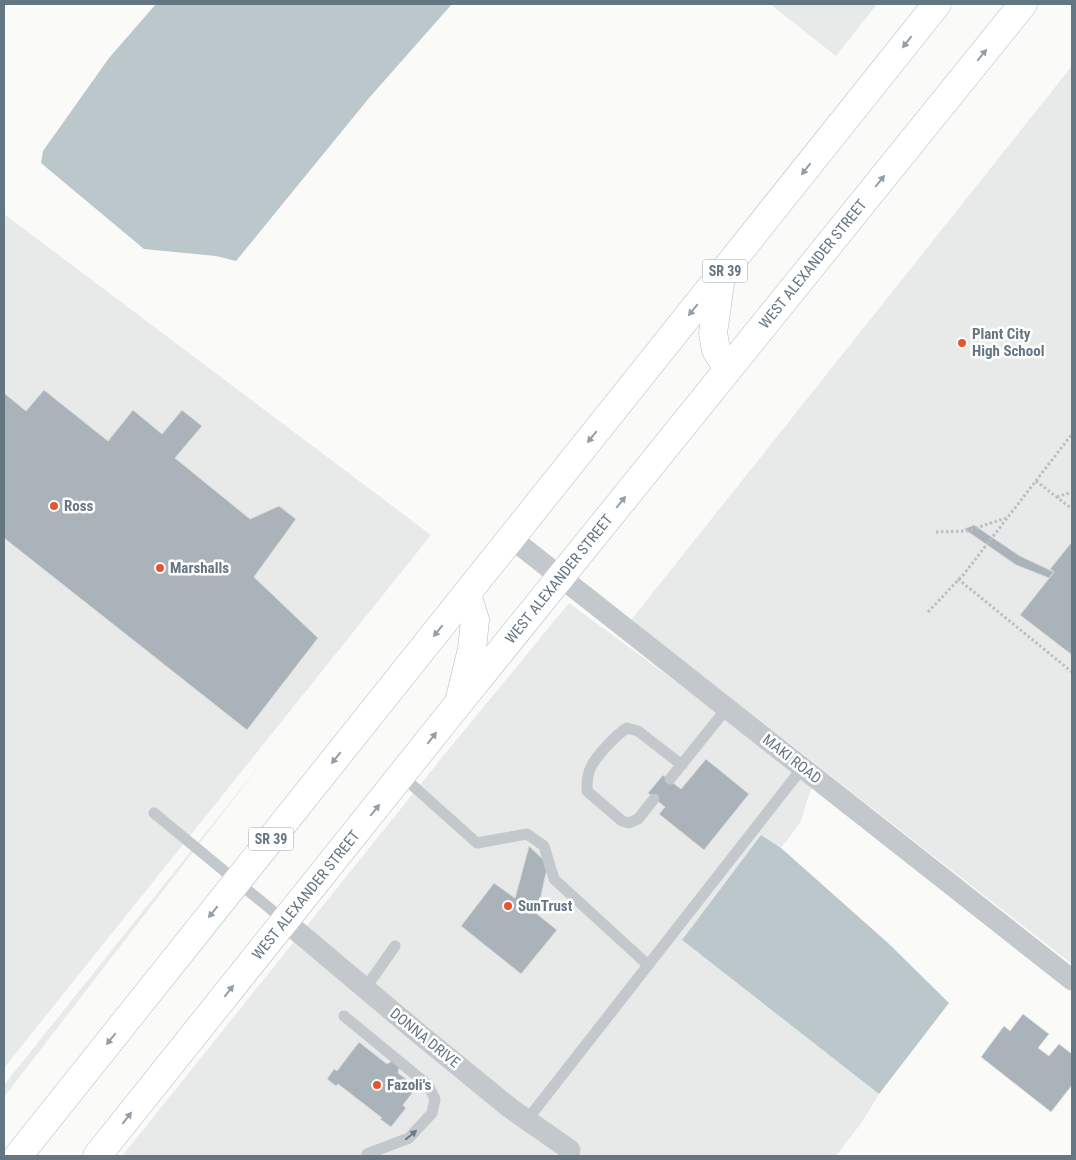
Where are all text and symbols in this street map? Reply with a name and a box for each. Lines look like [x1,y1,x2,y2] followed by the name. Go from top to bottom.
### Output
[901,35,912,48] one-way arrow
[977,49,988,62] one-way arrow
[800,162,811,175] one-way arrow
[875,175,886,188] one-way arrow
[755,196,871,332] street label: WEST ALEXANDER STREET
[702,260,748,282] road number: SR 39
[688,303,699,316] one-way arrow
[972,325,1044,360] place label: Plant City High School
[956,337,968,349] marker: Plant City High School
[586,430,597,443] one-way arrow
[616,496,627,509] one-way arrow
[64,497,94,515] place label: Ross
[48,500,60,512] marker: Ross
[501,511,617,647] street label: WEST ALEXANDER STREET
[170,559,229,577] place label: Marshalls
[154,562,166,574] marker: Marshalls
[432,624,443,637] one-way arrow
[427,731,437,745] one-way arrow
[759,731,825,787] street label: MAKI ROAD
[331,751,342,764] one-way arrow
[369,804,380,817] one-way arrow
[248,827,364,963] street label: WEST ALEXANDER STREET
[248,828,294,851] road number: SR 39
[518,897,573,915] place label: SunTrust
[502,900,514,912] marker: SunTrust
[207,905,218,918] one-way arrow
[223,985,234,998] one-way arrow
[386,1004,464,1072] street label: DONNA DRIVE
[106,1032,117,1045] one-way arrow
[387,1076,431,1094] place label: Fazoli's
[371,1079,383,1091] marker: Fazoli's
[122,1112,133,1125] one-way arrow
[405,1129,418,1140] one-way arrow

